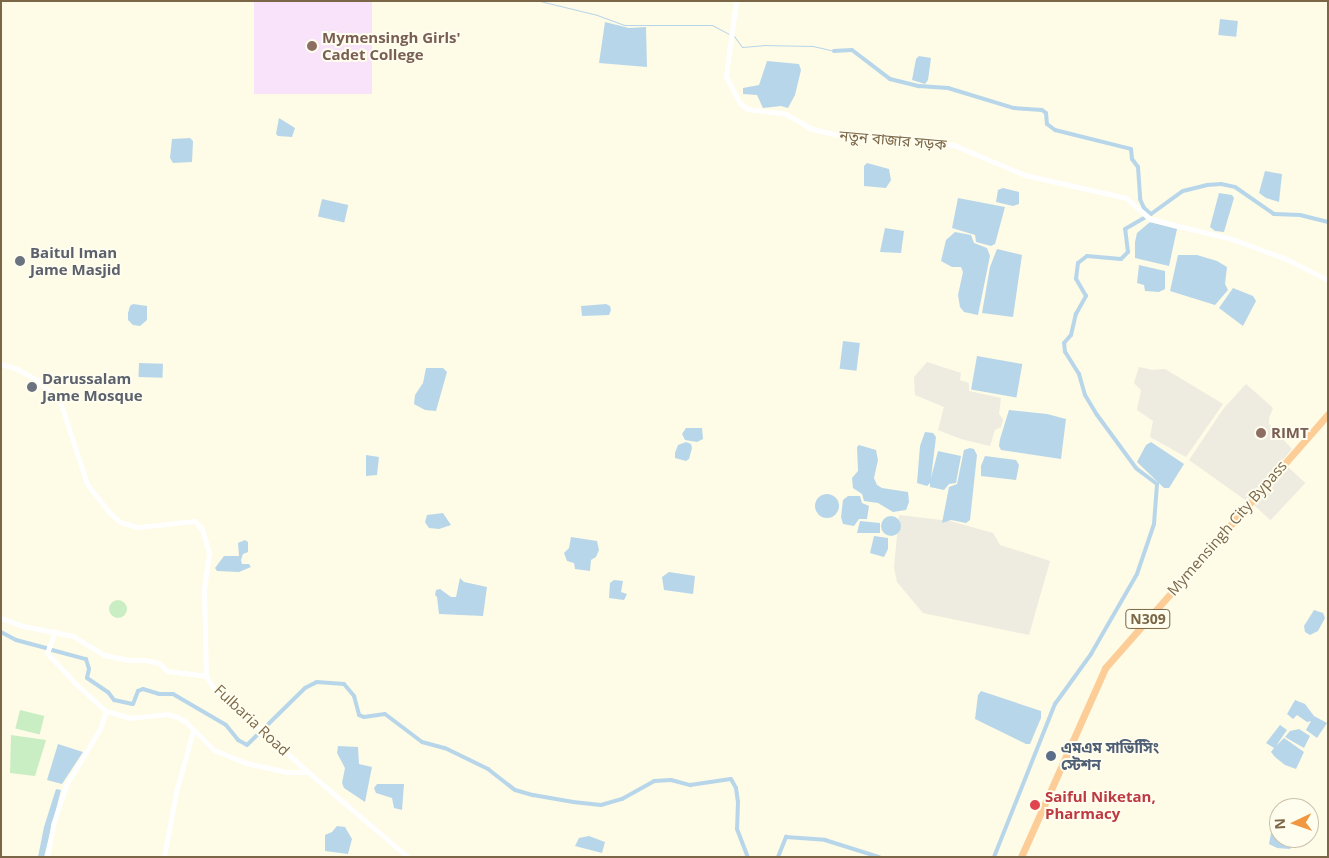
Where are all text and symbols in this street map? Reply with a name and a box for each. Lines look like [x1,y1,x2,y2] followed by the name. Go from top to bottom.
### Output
[322,28,461,63] place label: Mymensingh Girls' Cadet College
[306,40,318,52] marker: Mymensingh Girls' Cadet College
[839,126,947,154] street label: নতুন বাজার সড়ক
[30,243,121,278] place label: Baitul Iman Jame Masjid
[14,255,26,267] marker: Baitul Iman Jame Masjid
[42,369,143,404] place label: Darussalam Jame Mosque
[26,381,38,393] marker: Darussalam Jame Mosque
[1271,424,1309,442] place label: RIMT
[1255,427,1267,439] marker: RIMT
[1163,457,1291,599] street label: Mymensingh City Bypass
[1124,608,1172,630] road number: N309
[211,681,293,759] street label: Fulbaria Road
[1061,738,1159,773] place label: এমএম সাভ‌িসি‌িং স্ট‌েশন
[1045,750,1057,762] marker: এমএম সাভ‌িসি‌িং স্ট‌েশন
[1045,787,1156,822] place label: Saiful Niketan, Pharmacy
[1269,798,1319,848] north arrow
[1029,799,1041,811] marker: Saiful Niketan, Pharmacy
[1270,818,1289,830] text: N

